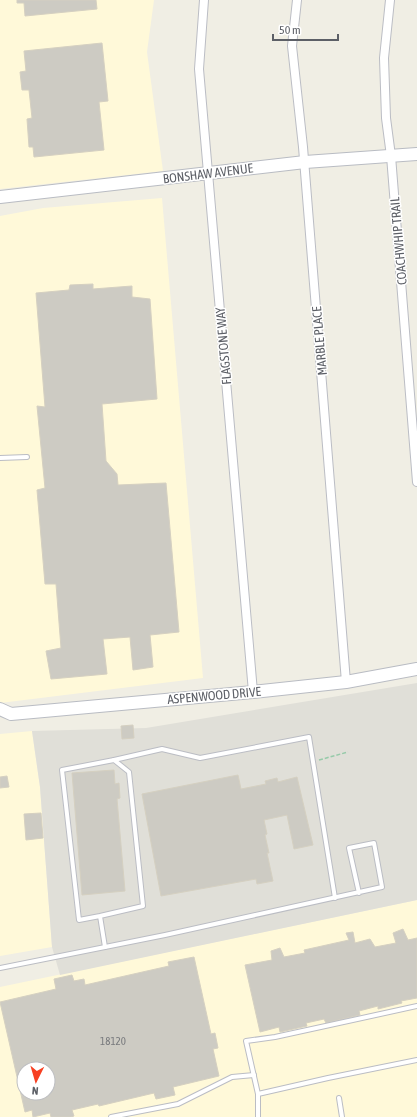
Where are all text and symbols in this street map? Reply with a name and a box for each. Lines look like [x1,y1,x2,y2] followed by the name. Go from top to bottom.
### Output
[273,16,338,42] scale bar
[279,23,301,37] text: 50 m
[162,160,254,186] street label: BONSHAW AVENUE
[387,196,410,286] street label: COACHWHIP TRAIL
[309,305,330,376] street label: MARBLE PLACE
[213,306,234,385] street label: FLAGSTONE WAY
[167,684,262,707] street label: ASPENWOOD DRIVE
[100,1035,126,1047] house number: 18120
[16,1061,56,1101] north arrow
[31,1085,39,1097] text: N

